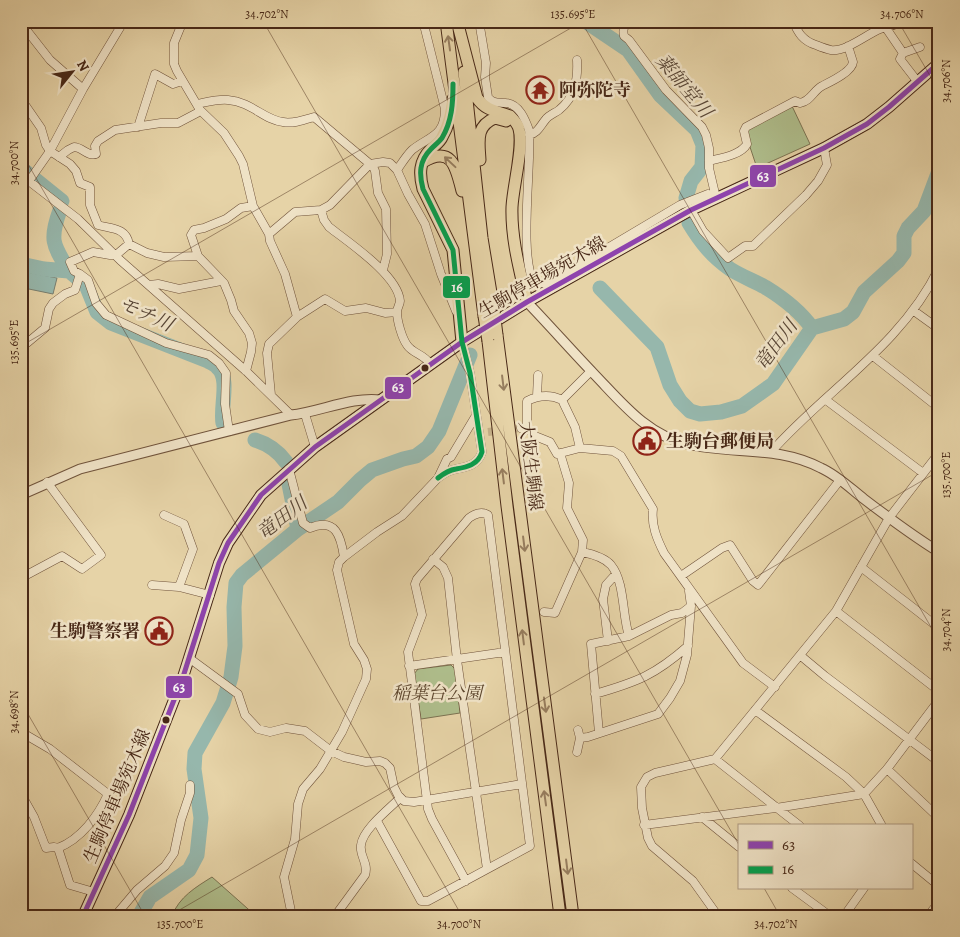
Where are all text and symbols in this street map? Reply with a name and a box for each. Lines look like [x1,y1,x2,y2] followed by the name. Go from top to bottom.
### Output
[245,6,289,22] text: 34.702°N
[551,6,595,22] text: 135.695°E
[880,6,924,22] text: 34.706°N
[444,35,454,51] one-way arrow
[48,48,98,98] north arrow
[650,49,720,125] water label: 薬師堂川
[72,57,94,75] text: N
[938,59,954,103] text: 34.706°N
[525,75,555,105] temple icon: 阿弥陀寺
[559,78,631,102] place label: 阿弥陀寺
[6,141,22,185] text: 34.700°N
[444,156,457,168] one-way arrow
[749,164,777,188] line badge: 63
[757,167,769,186] text: 63
[474,231,610,323] street label: 生駒停車場宛木線
[442,275,471,299] line badge: 16
[451,278,463,297] text: 16
[115,290,179,339] water label: モチ川
[748,313,805,376] water label: 竜田川
[6,320,22,364] text: 135.695°E
[420,363,430,373] unlabelled marker
[498,375,508,391] one-way arrow
[384,376,412,400] line badge: 63
[392,378,404,397] text: 63
[514,420,548,512] street label: 大阪生駒線
[632,426,662,456] public building icon: 生駒台郵便局
[666,429,774,453] place label: 生駒台郵便局
[938,452,954,498] text: 135.700°E
[498,468,508,484] one-way arrow
[251,489,314,546] water label: 竜田川
[519,536,529,552] one-way arrow
[938,608,954,652] text: 34.704°N
[144,616,174,646] public building icon: 生駒警察署
[50,619,140,643] place label: 生駒警察署
[518,629,528,645] one-way arrow
[165,675,193,699] line badge: 63
[173,678,185,697] text: 63
[392,681,485,705] park label: 稲葉台公園
[6,690,22,734] text: 34.698°N
[540,697,550,713] one-way arrow
[161,715,171,725] unlabelled marker
[78,725,156,867] street label: 生駒停車場宛木線
[540,790,550,806] one-way arrow
[738,824,912,890] legend
[782,835,795,855] text: 63
[562,858,572,874] one-way arrow
[782,859,794,879] text: 16
[157,916,203,932] text: 135.700°E
[437,916,481,932] text: 34.700°N
[754,916,798,932] text: 34.702°N

